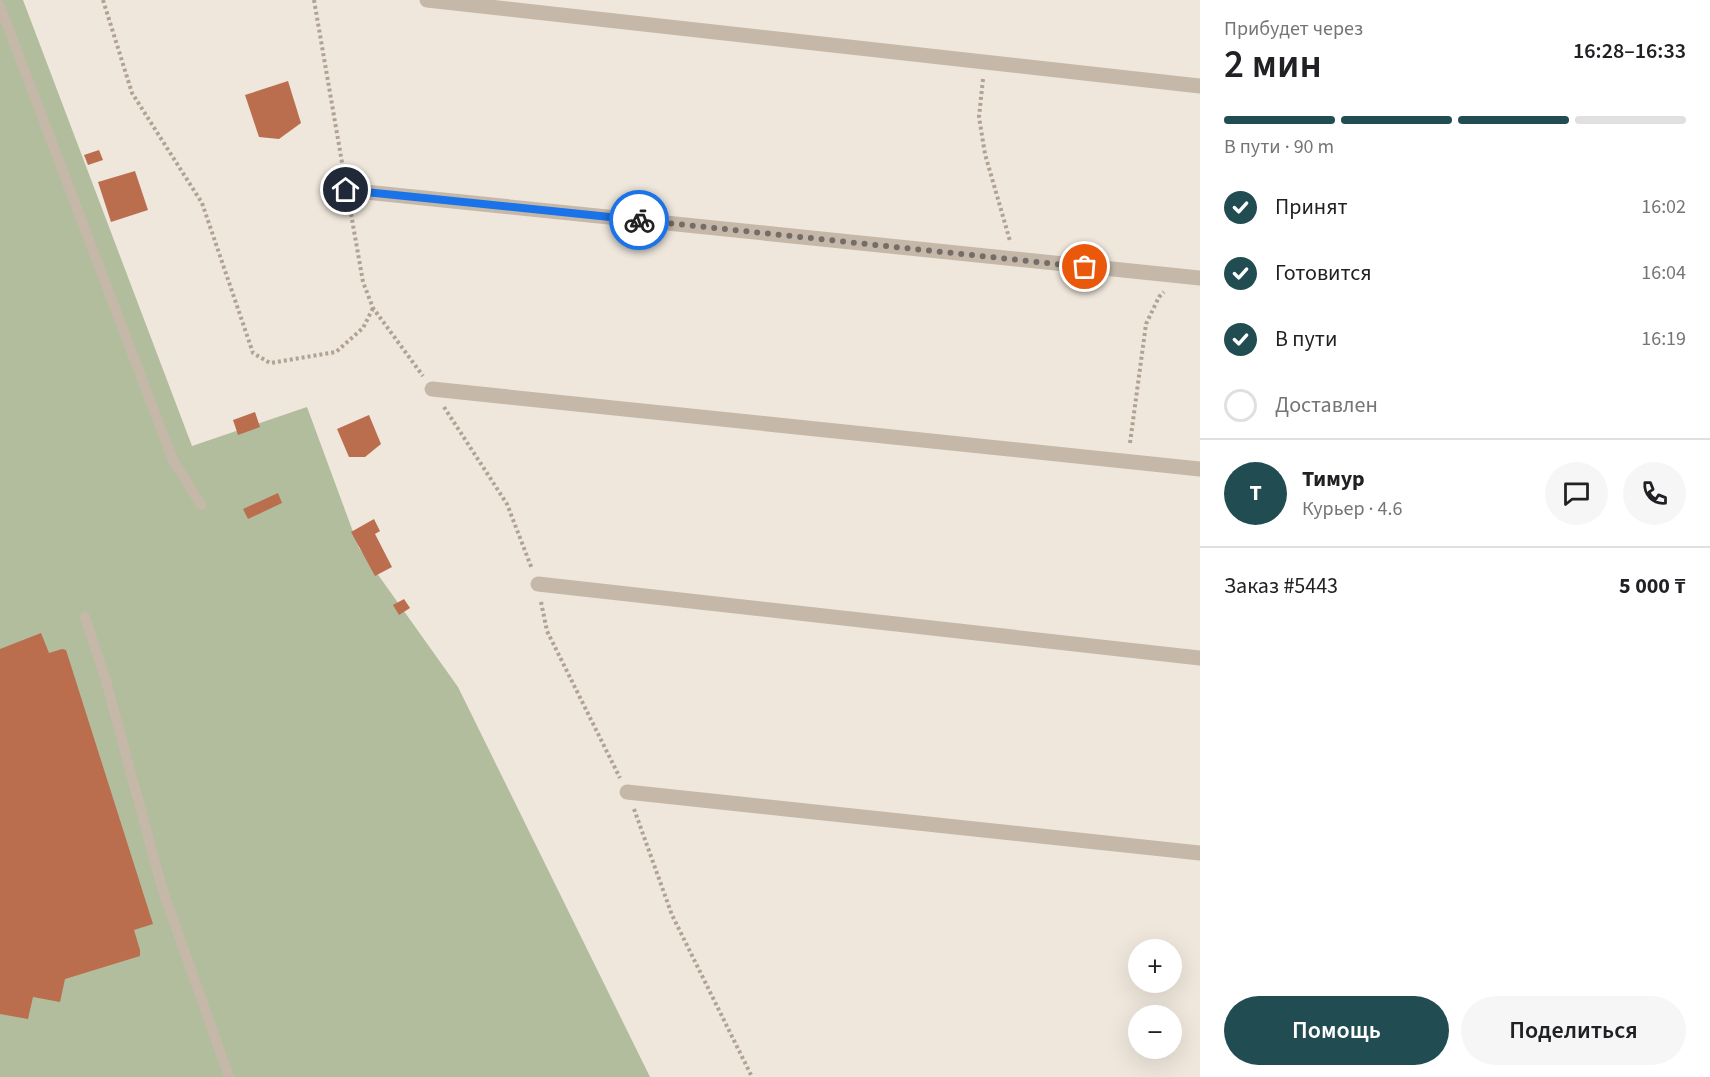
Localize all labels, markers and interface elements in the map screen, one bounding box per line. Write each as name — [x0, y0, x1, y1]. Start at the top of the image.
text: Прибудет через — [1224, 15, 1363, 43]
text: 16:28–16:33 — [1573, 35, 1686, 67]
text: 2 мин — [1224, 37, 1322, 93]
text: В пути · 90 m — [1224, 133, 1334, 161]
pin — [320, 164, 371, 215]
icon: home — [329, 173, 362, 206]
courier — [609, 190, 669, 250]
icon: check — [1224, 191, 1257, 224]
text: Принят — [1275, 191, 1348, 223]
text: 16:02 — [1641, 193, 1686, 221]
icon: bike — [623, 204, 656, 237]
pin — [1059, 241, 1110, 292]
icon: bag — [1068, 250, 1101, 283]
icon: check — [1224, 257, 1257, 290]
text: Готовится — [1275, 257, 1372, 289]
text: 16:04 — [1641, 259, 1686, 287]
icon: check — [1224, 323, 1257, 356]
text: В пути — [1275, 323, 1337, 355]
text: 16:19 — [1641, 325, 1686, 353]
text: Доставлен — [1275, 389, 1378, 421]
button: chat — [1545, 462, 1608, 525]
button: phone — [1623, 462, 1686, 525]
text: Тимур — [1302, 463, 1365, 495]
text: Т — [1249, 477, 1262, 509]
text: Курьер · 4.6 — [1302, 495, 1402, 523]
text: Заказ #5443 — [1224, 570, 1338, 602]
text: 5 000 ₸ — [1619, 570, 1686, 602]
map controls — [1128, 939, 1182, 1059]
button: + — [1128, 939, 1182, 993]
button: Помощь — [1224, 996, 1449, 1065]
button: Поделиться — [1461, 996, 1686, 1065]
button: − — [1128, 1005, 1182, 1059]

